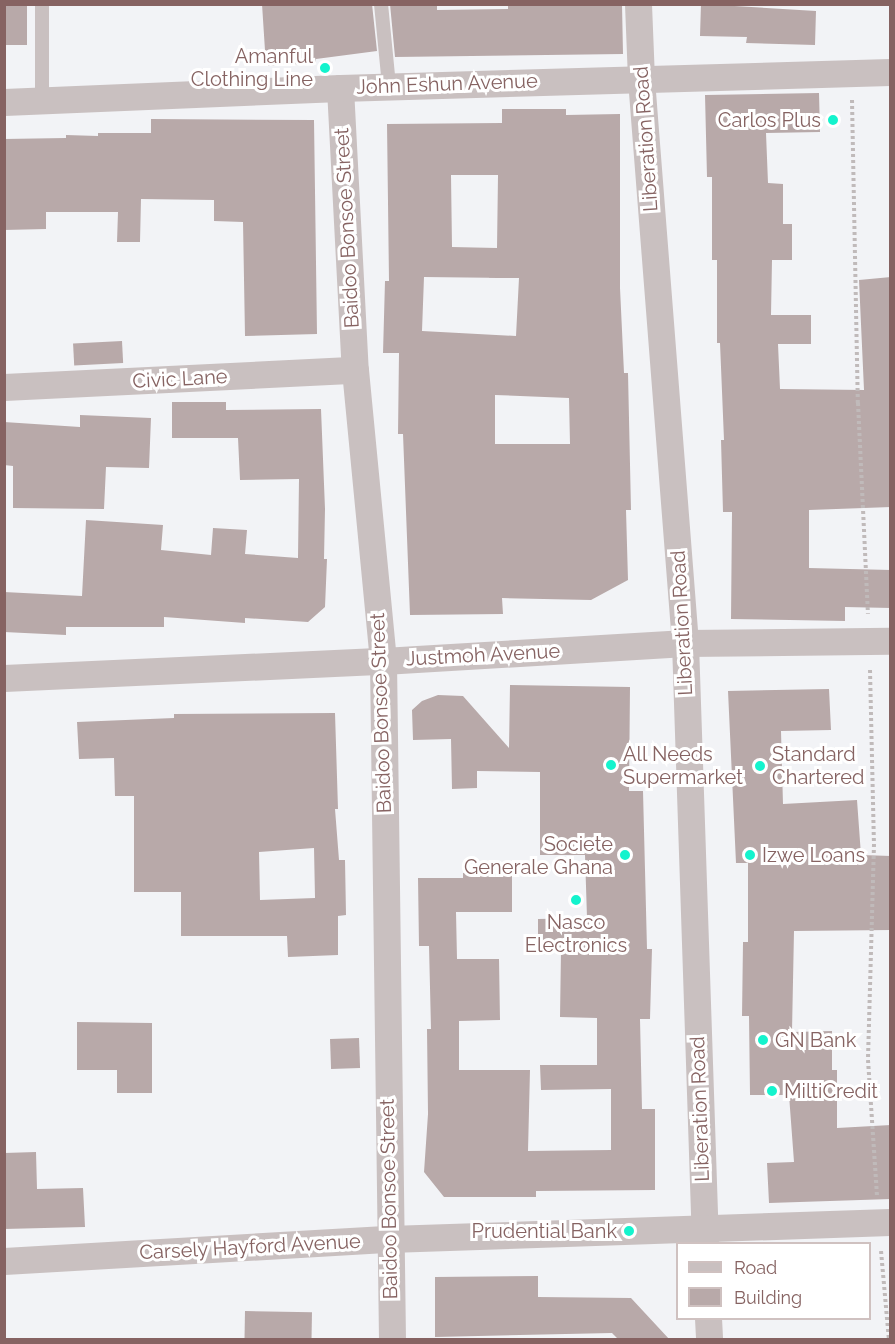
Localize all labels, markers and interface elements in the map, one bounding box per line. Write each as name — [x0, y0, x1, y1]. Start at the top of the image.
place label: Amanful Clothing Line — [191, 45, 313, 92]
marker: Amanful Clothing Line — [318, 61, 332, 75]
street label: Liberation Road — [629, 66, 663, 212]
street label: John Eshun Avenue — [356, 69, 538, 99]
place label: Carlos Plus — [718, 108, 821, 132]
marker: Carlos Plus — [826, 113, 840, 127]
street label: Baidoo Bonsoe Street — [330, 127, 364, 329]
street label: Civic Lane — [132, 365, 228, 393]
street label: Liberation Road — [666, 550, 698, 696]
street label: Baidoo Bonsoe Street — [366, 612, 396, 814]
street label: Justmoh Avenue — [405, 639, 561, 671]
place label: All Needs Supermarket — [623, 742, 743, 789]
place label: Standard Chartered — [772, 742, 864, 789]
marker: All Needs Supermarket — [604, 758, 618, 772]
marker: Standard Chartered — [753, 759, 767, 773]
place label: Societe Generale Ghana — [464, 832, 613, 879]
place label: Izwe Loans — [762, 843, 865, 867]
marker: Societe Generale Ghana — [618, 848, 632, 862]
marker: Izwe Loans — [743, 848, 757, 862]
marker: Nasco Electronics — [569, 893, 583, 907]
place label: Nasco Electronics — [525, 910, 627, 957]
place label: GN Bank — [775, 1028, 856, 1052]
marker: GN Bank — [756, 1033, 770, 1047]
street label: Liberation Road — [685, 1036, 715, 1182]
place label: MiltiCredit — [784, 1079, 878, 1103]
marker: MiltiCredit — [765, 1084, 779, 1098]
street label: Baidoo Bonsoe Street — [375, 1098, 403, 1300]
place label: Prudential Bank — [471, 1219, 617, 1243]
marker: Prudential Bank — [622, 1224, 636, 1238]
street label: Carsely Hayford Avenue — [138, 1229, 362, 1265]
legend — [676, 1242, 871, 1320]
text: Road — [734, 1257, 777, 1278]
text: Building — [734, 1287, 802, 1308]

